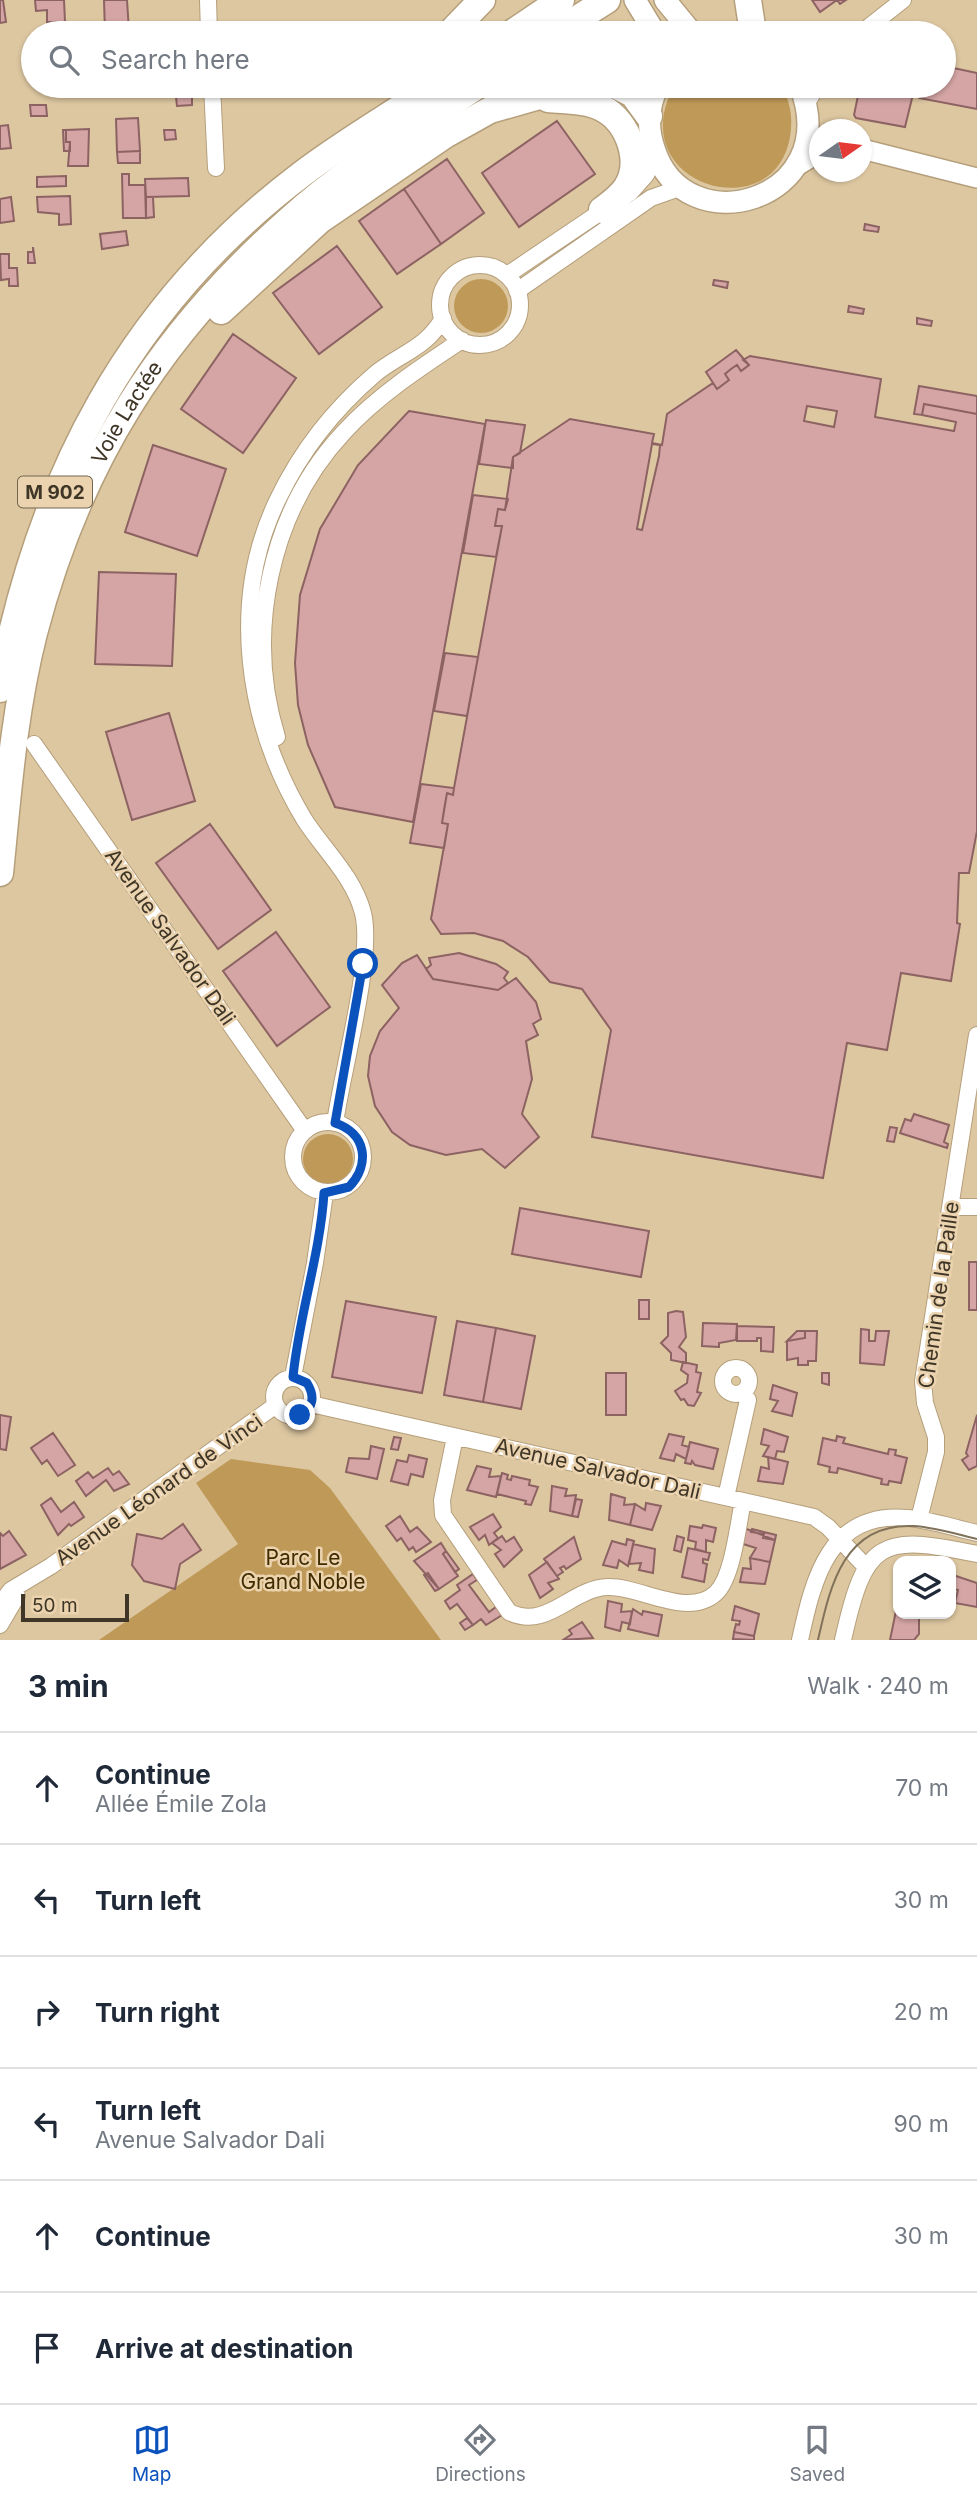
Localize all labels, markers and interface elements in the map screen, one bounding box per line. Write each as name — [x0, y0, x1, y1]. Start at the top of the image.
search box — [21, 21, 956, 98]
icon: search — [45, 41, 83, 79]
text: Search here — [101, 44, 250, 75]
north arrow — [809, 119, 872, 182]
street label: Voie Lactée — [86, 356, 168, 468]
road number: M 902 — [18, 477, 92, 508]
street label: Avenue Salvador Dali — [100, 844, 241, 1030]
route start — [347, 948, 378, 979]
street label: Chemin de la Paille — [913, 1200, 964, 1390]
route end — [284, 1399, 315, 1430]
street label: Avenue Léonard de Vinci — [50, 1409, 267, 1571]
street label: Avenue Salvador Dali — [493, 1433, 703, 1504]
park label: Parc Le Grand Noble — [240, 1545, 366, 1594]
map controls — [893, 1556, 956, 1619]
button: layers — [893, 1556, 956, 1619]
scale bar — [21, 1591, 130, 1623]
text: 50 m — [32, 1594, 78, 1617]
text: 3 min — [28, 1668, 109, 1704]
text: Walk · 240 m — [807, 1672, 949, 1700]
text: Continue — [95, 1759, 211, 1790]
icon: ahead — [28, 1769, 66, 1807]
text: 70 m — [895, 1774, 949, 1802]
text: Allée Émile Zola — [95, 1790, 267, 1818]
icon: left — [28, 1881, 66, 1919]
text: Turn left — [95, 1885, 201, 1916]
text: 30 m — [894, 1886, 949, 1914]
icon: right — [28, 1993, 66, 2031]
text: Turn right — [95, 1997, 220, 2028]
text: 20 m — [894, 1998, 949, 2026]
text: Turn left — [95, 2095, 201, 2126]
icon: left — [28, 2105, 66, 2143]
text: 90 m — [894, 2110, 949, 2138]
text: Avenue Salvador Dali — [95, 2126, 325, 2154]
icon: ahead — [28, 2217, 66, 2255]
text: Continue — [95, 2221, 211, 2252]
text: 30 m — [894, 2222, 949, 2250]
icon: arrive — [28, 2329, 66, 2367]
text: Arrive at destination — [95, 2333, 354, 2364]
tab: Map — [132, 2421, 171, 2486]
tab: Directions — [435, 2421, 526, 2486]
tab: Saved — [789, 2421, 845, 2486]

